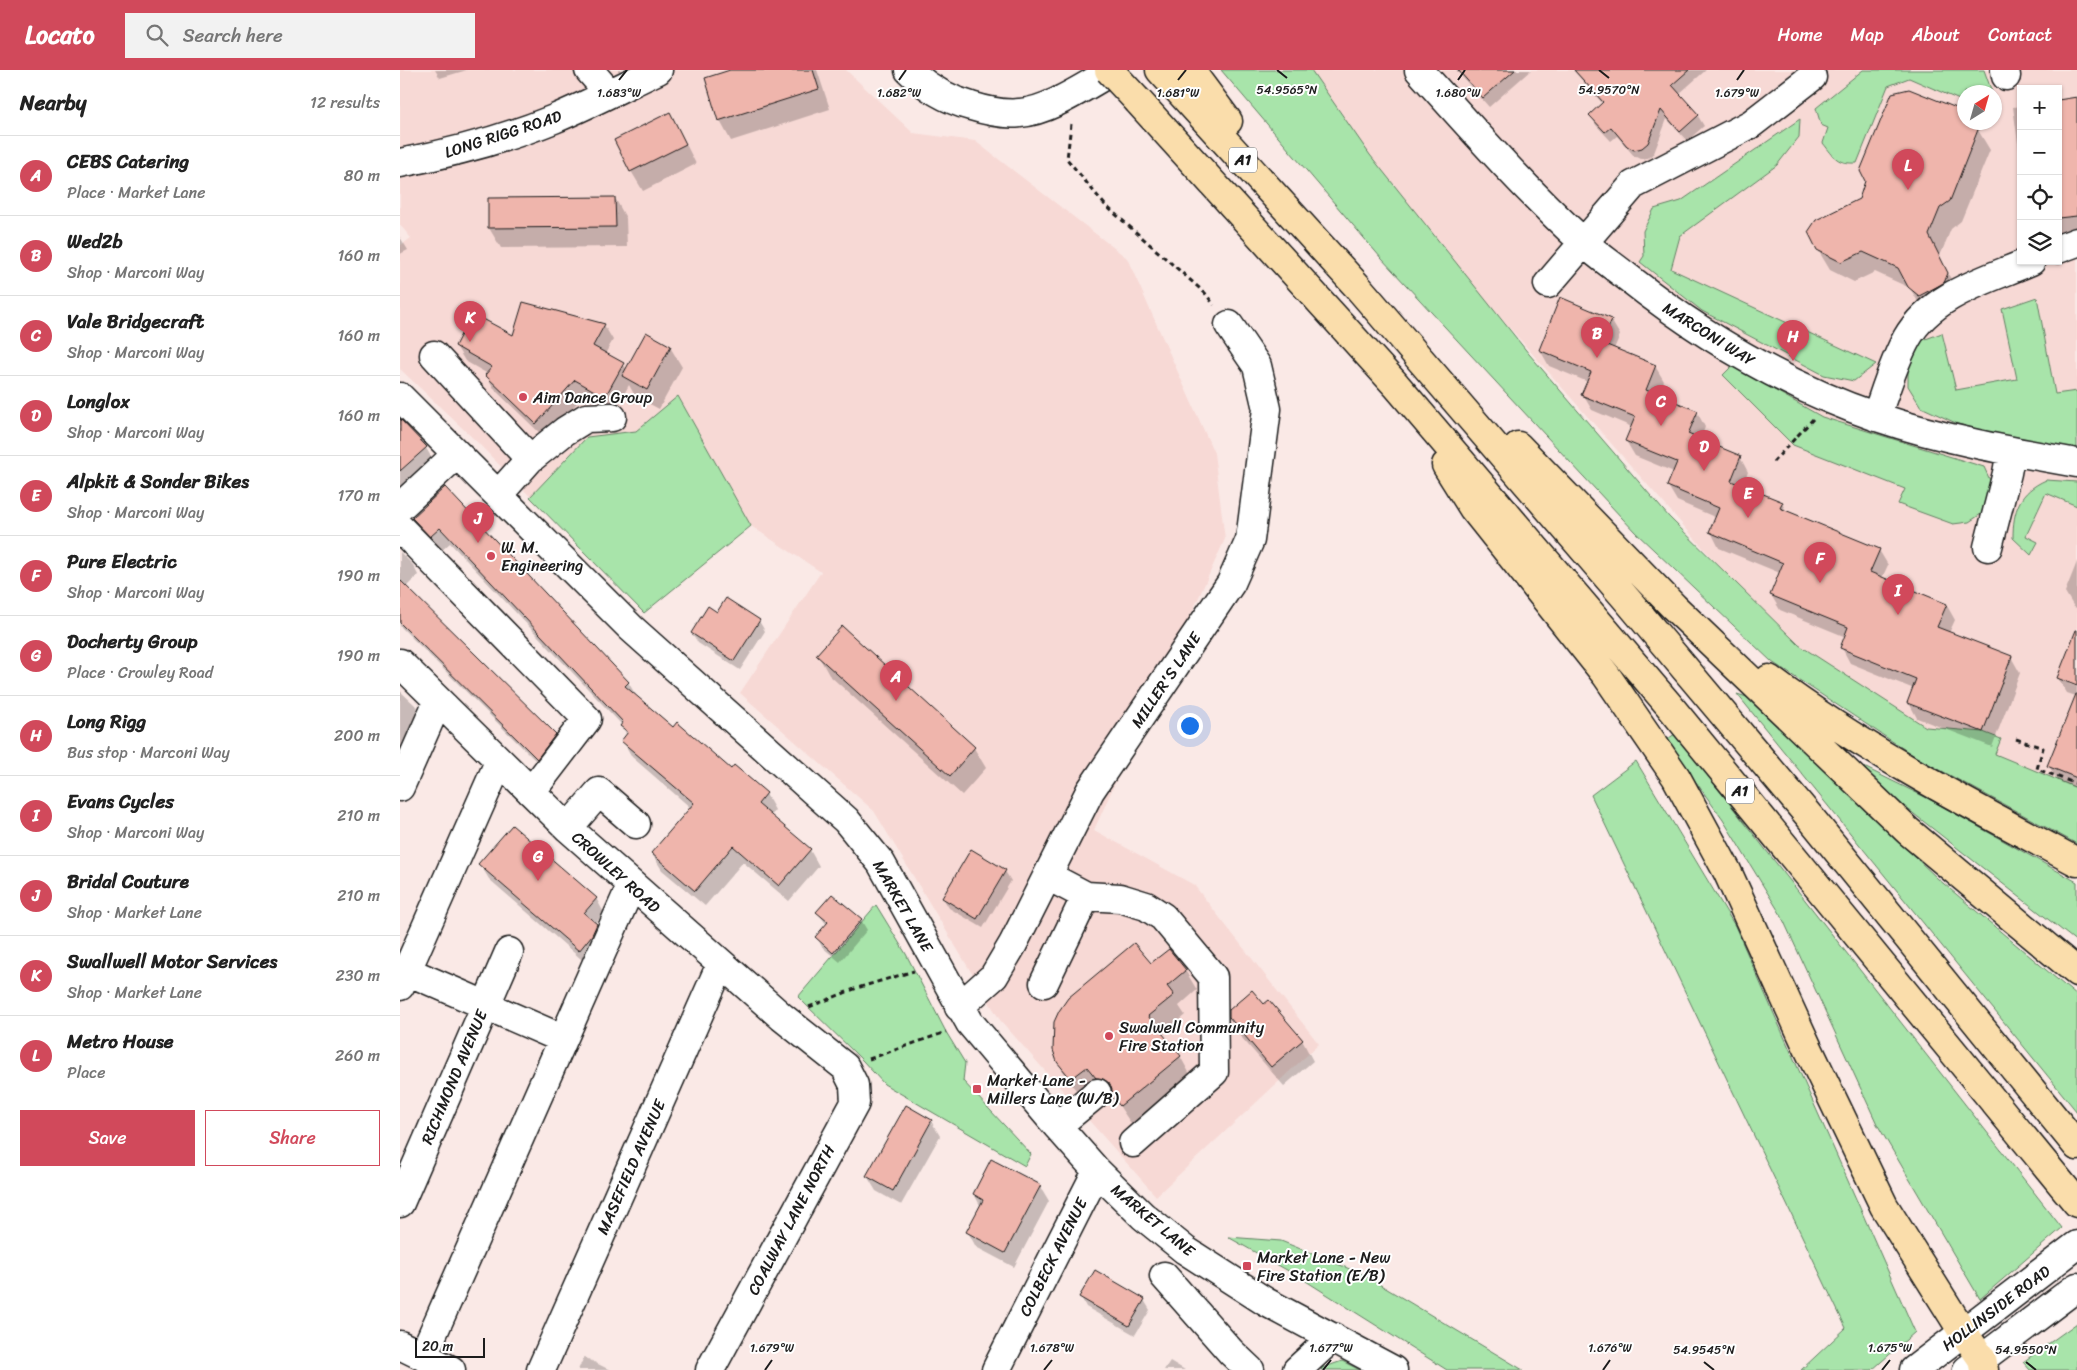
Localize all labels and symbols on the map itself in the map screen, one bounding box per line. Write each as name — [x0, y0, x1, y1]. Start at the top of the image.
text: 54.9565°N — [1257, 79, 1318, 101]
text: 54.9570°N — [1578, 79, 1640, 101]
text: 1.683°W — [597, 82, 642, 104]
text: 1.682°W — [877, 82, 922, 104]
text: 1.681°W — [1157, 82, 1200, 104]
text: 1.680°W — [1436, 82, 1481, 104]
text: 1.679°W — [1715, 82, 1760, 104]
north arrow — [1957, 85, 2002, 130]
street label: LONG RIGG ROAD — [440, 101, 566, 167]
road number: A1 — [1229, 148, 1257, 172]
pin: L — [1892, 149, 1924, 190]
street label: MARCONI WAY — [1657, 294, 1761, 374]
pin: K — [454, 301, 486, 342]
pin: B — [1581, 317, 1613, 358]
pin: H — [1777, 320, 1809, 361]
place label: Aim Dance Group — [532, 383, 653, 412]
pin: C — [1645, 385, 1677, 426]
marker: Aim Dance Group — [517, 391, 529, 403]
pin: D — [1688, 430, 1720, 471]
pin: E — [1732, 477, 1764, 518]
pin: J — [462, 502, 494, 543]
place label: W. M. Engineering — [501, 533, 583, 580]
pin: F — [1804, 542, 1836, 583]
marker: W. M. Engineering — [485, 550, 497, 562]
pin: I — [1882, 574, 1914, 615]
street label: MILLER'S LANE — [1123, 625, 1210, 734]
pin: A — [880, 660, 912, 701]
your location — [1177, 713, 1203, 739]
road number: A1 — [1726, 778, 1754, 804]
street label: CROWLEY ROAD — [565, 824, 668, 921]
pin: G — [522, 840, 554, 881]
street label: MARKET LANE — [865, 854, 942, 959]
street label: RICHMOND AVENUE — [413, 1004, 496, 1149]
place label: Swalwell Community Fire Station — [1119, 1013, 1265, 1060]
marker: Swalwell Community Fire Station — [1103, 1030, 1115, 1042]
place label: Market Lane - Millers Lane (W/B) — [987, 1066, 1120, 1113]
marker: Market Lane - Millers Lane (W/B) — [971, 1083, 983, 1095]
street label: MASEFIELD AVENUE — [588, 1094, 674, 1239]
street label: COALWAY LANE NORTH — [739, 1139, 843, 1301]
street label: MARKET LANE — [1104, 1176, 1203, 1265]
street label: COLBECK AVENUE — [1011, 1192, 1096, 1321]
place label: Market Lane - New Fire Station (E/B) — [1257, 1243, 1391, 1290]
street label: HOLLINSIDE ROAD — [1935, 1257, 2057, 1359]
marker: Market Lane - New Fire Station (E/B) — [1241, 1260, 1253, 1272]
scale bar — [415, 1335, 485, 1358]
text: 1.679°W — [750, 1337, 795, 1359]
text: 1.678°W — [1030, 1337, 1075, 1359]
text: 1.677°W — [1309, 1337, 1354, 1359]
text: 1.676°W — [1588, 1337, 1633, 1359]
text: 1.675°W — [1868, 1337, 1913, 1359]
text: 54.9545°N — [1673, 1339, 1735, 1361]
text: 54.9550°N — [1995, 1339, 2057, 1361]

